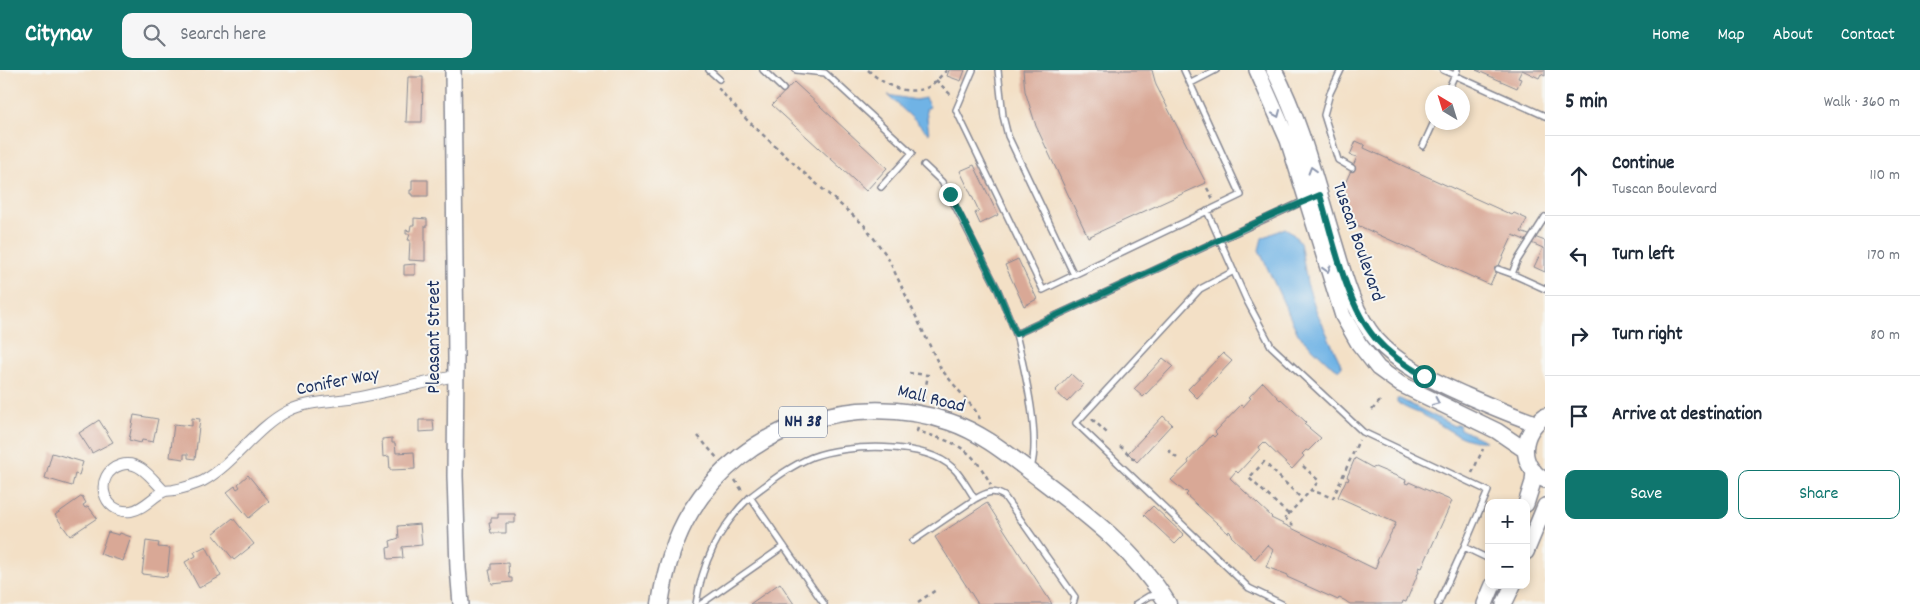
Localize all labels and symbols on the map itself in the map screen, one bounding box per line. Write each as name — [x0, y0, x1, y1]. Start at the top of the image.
north arrow — [1425, 85, 1470, 130]
one-way arrow — [1271, 109, 1281, 118]
one-way arrow — [1308, 166, 1318, 174]
street label: Tuscan Boulevard — [1324, 179, 1390, 305]
route end — [939, 183, 962, 206]
one-way arrow — [1322, 264, 1332, 272]
street label: Pleasant Street — [422, 280, 449, 394]
street label: Conifer Way — [294, 362, 382, 404]
route start — [1413, 365, 1436, 388]
street label: Mall Road — [894, 379, 968, 421]
one-way arrow — [1431, 395, 1440, 406]
road number: NH 38 — [779, 407, 827, 438]

